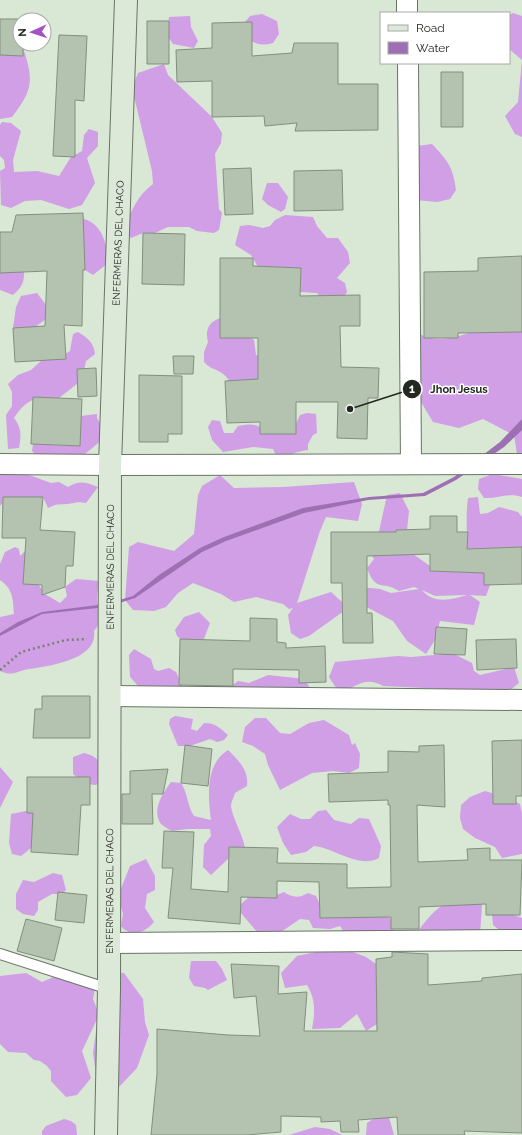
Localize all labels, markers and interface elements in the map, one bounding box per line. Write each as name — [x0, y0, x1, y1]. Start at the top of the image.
north arrow — [12, 12, 52, 52]
legend — [380, 12, 510, 64]
text: Road — [416, 21, 445, 35]
text: N — [16, 28, 29, 37]
text: Water — [416, 41, 450, 55]
street label: ENFERMERAS DEL CHACO — [110, 180, 126, 306]
callout: Jhon Jesus — [402, 378, 495, 401]
text: 1 — [409, 382, 415, 396]
text: Jhon Jesus — [430, 383, 488, 396]
street label: ENFERMERAS DEL CHACO — [105, 504, 116, 630]
street label: ENFERMERAS DEL CHACO — [104, 828, 115, 954]

